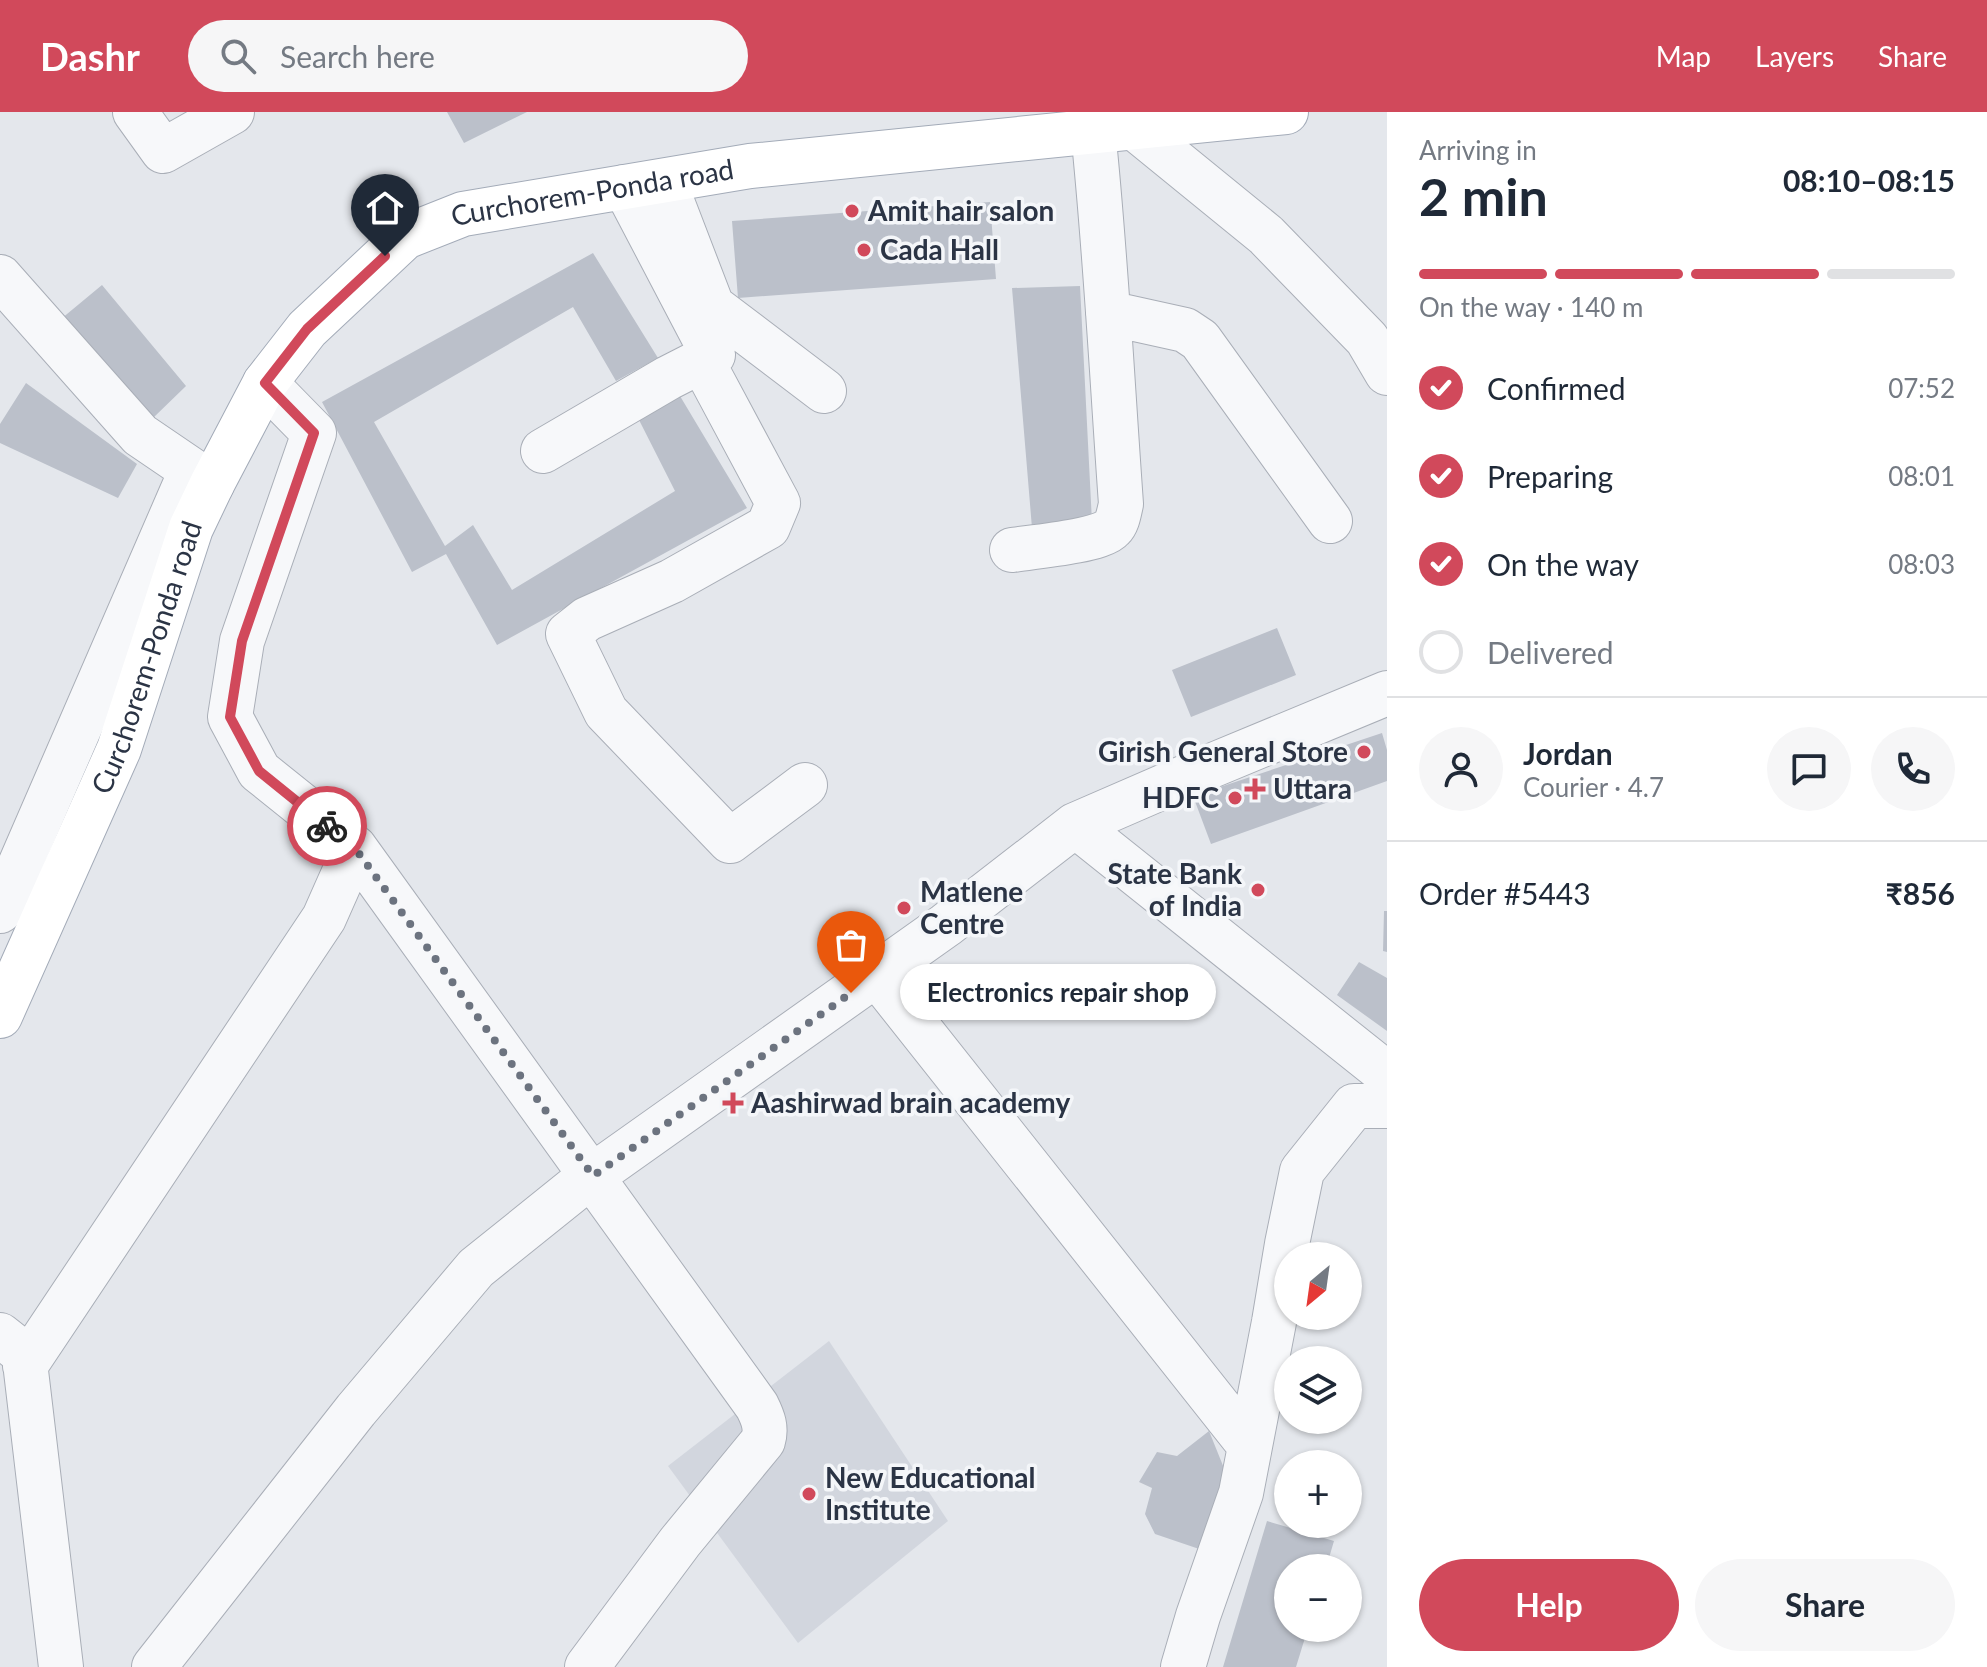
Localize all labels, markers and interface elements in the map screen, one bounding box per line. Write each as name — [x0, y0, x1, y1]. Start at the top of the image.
search box — [188, 20, 748, 92]
text: Dashr — [40, 33, 140, 79]
icon: search — [216, 34, 260, 78]
text: Search here — [280, 38, 435, 74]
text: Map — [1656, 39, 1711, 73]
text: Layers — [1755, 39, 1834, 73]
text: Share — [1878, 39, 1947, 73]
text: Arriving in — [1419, 134, 1537, 166]
street label: Curchorem-Ponda road — [445, 151, 736, 233]
text: 08:10–08:15 — [1783, 162, 1955, 198]
text: 2 min — [1419, 165, 1548, 227]
pin — [351, 174, 419, 256]
icon: home — [363, 186, 407, 230]
place label: Amit hair salon — [867, 193, 1054, 227]
marker: Amit hair salon — [843, 202, 861, 220]
place label: Cada Hall — [880, 232, 999, 266]
marker: Cada Hall — [855, 241, 873, 259]
text: On the way · 140 m — [1419, 291, 1643, 323]
icon: check — [1419, 366, 1463, 410]
text: Confirmed — [1487, 370, 1626, 406]
text: 07:52 — [1888, 372, 1955, 404]
icon: check — [1419, 454, 1463, 498]
text: Preparing — [1487, 458, 1613, 494]
text: 08:01 — [1888, 460, 1955, 492]
street label: Curchorem-Ponda road — [83, 516, 208, 799]
icon: check — [1419, 542, 1463, 586]
text: On the way — [1487, 546, 1639, 582]
text: 08:03 — [1888, 548, 1955, 580]
text: Delivered — [1487, 634, 1614, 670]
button: person — [1419, 727, 1503, 811]
button: chat — [1767, 727, 1851, 811]
button: phone — [1871, 727, 1955, 811]
place label: Girish General Store — [1098, 734, 1348, 768]
text: Jordan — [1523, 735, 1613, 771]
marker: Girish General Store — [1355, 743, 1373, 761]
place label: Uttara — [1273, 771, 1352, 805]
text: Courier · 4.7 — [1523, 771, 1664, 803]
marker: Uttara — [1244, 778, 1266, 800]
place label: HDFC — [1142, 780, 1219, 814]
courier — [287, 786, 367, 866]
marker: HDFC — [1226, 789, 1244, 807]
icon: bike — [305, 804, 349, 848]
place label: State Bank of India — [1108, 856, 1242, 922]
place label: Matlene Centre — [920, 874, 1023, 940]
text: Order #5443 — [1419, 875, 1591, 911]
text: ₹856 — [1885, 875, 1955, 911]
marker: State Bank of India — [1249, 881, 1267, 899]
marker: Matlene Centre — [895, 899, 913, 917]
pin — [817, 911, 885, 993]
icon: bag — [829, 923, 873, 967]
callout: Electronics repair shop — [899, 965, 1215, 1021]
text: Electronics repair shop — [927, 976, 1189, 1008]
place label: Aashirwad brain academy — [750, 1085, 1070, 1119]
marker: Aashirwad brain academy — [722, 1092, 744, 1114]
north arrow — [1274, 1242, 1362, 1330]
map controls — [1274, 1242, 1362, 1642]
button: layers — [1274, 1346, 1362, 1434]
button: + — [1274, 1450, 1362, 1538]
place label: New Educational Institute — [825, 1460, 1035, 1526]
marker: New Educational Institute — [800, 1485, 818, 1503]
button: − — [1274, 1554, 1362, 1642]
button: Help — [1419, 1559, 1679, 1651]
button: Share — [1695, 1559, 1955, 1651]

